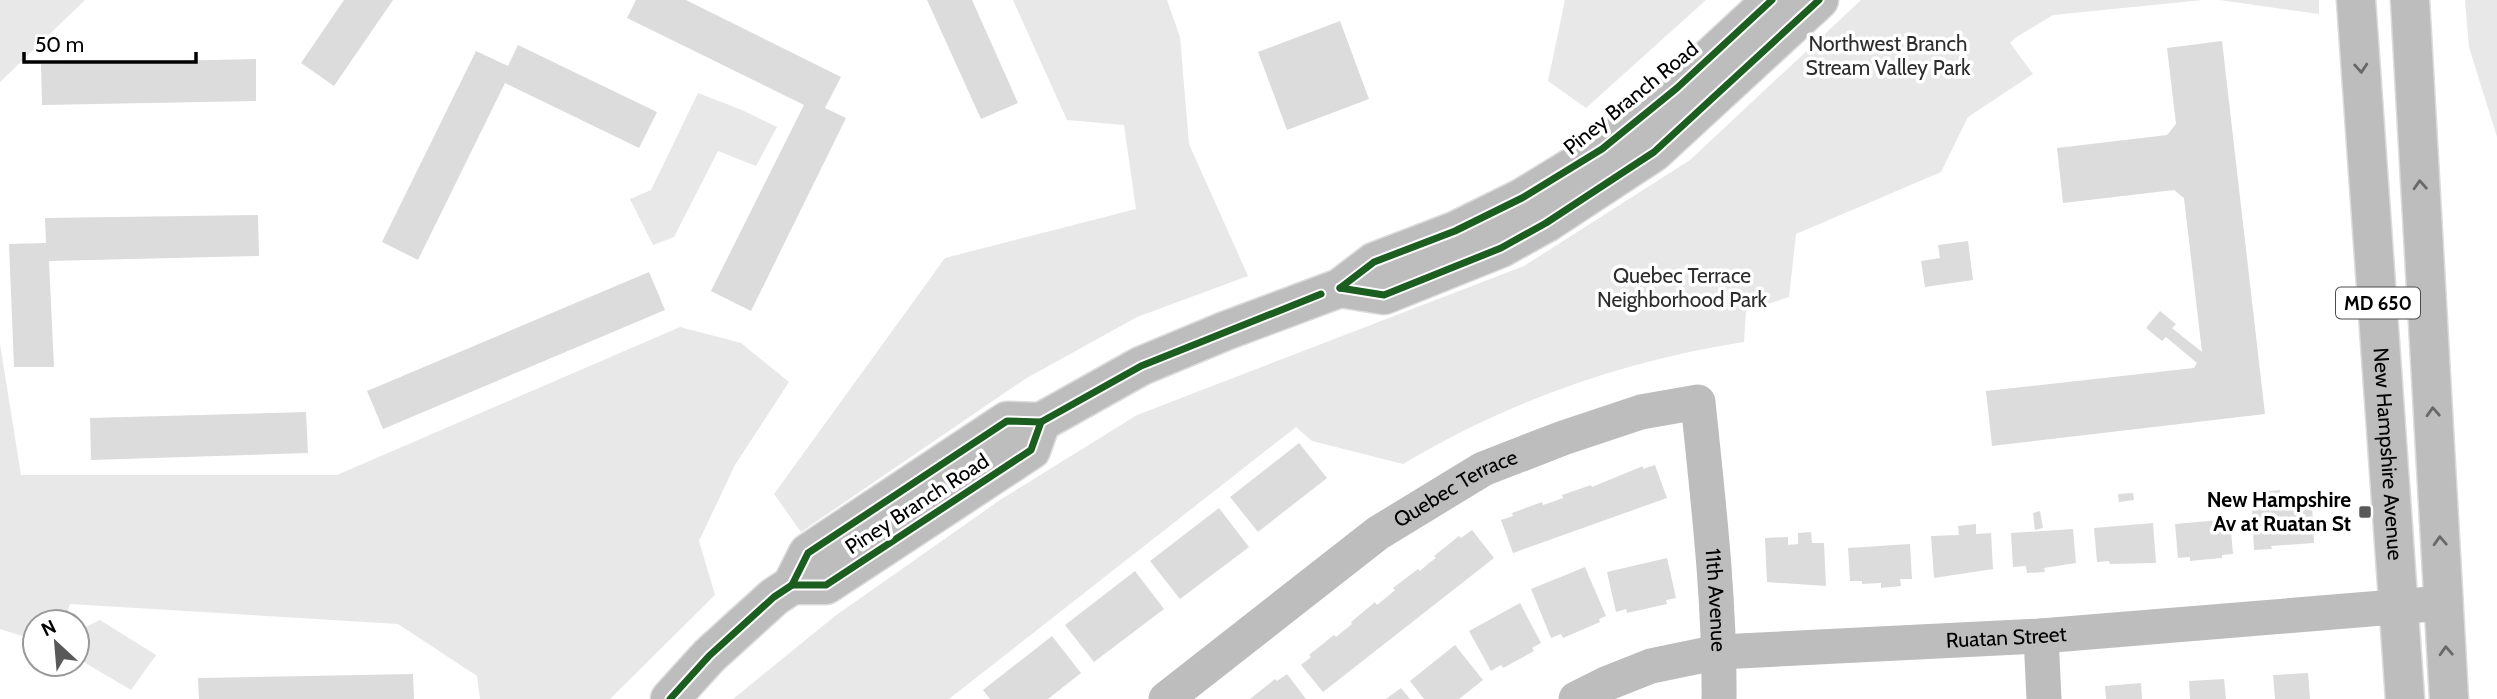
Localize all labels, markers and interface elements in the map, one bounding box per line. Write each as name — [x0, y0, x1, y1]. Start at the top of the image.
scale bar — [24, 21, 196, 65]
park label: Northwest Branch Stream Valley Park — [1805, 31, 1971, 80]
text: 50 m — [35, 32, 84, 57]
street label: Piney Branch Road — [1558, 36, 1703, 160]
one-way arrow — [2353, 63, 2368, 74]
one-way arrow — [2413, 179, 2428, 190]
park label: Quebec Terrace Neighborhood Park — [1597, 263, 1768, 312]
road number: MD 650 — [2336, 288, 2420, 318]
street label: New Hampshire Avenue — [2368, 347, 2408, 561]
one-way arrow — [2425, 406, 2440, 417]
street label: Quebec Terrace — [1389, 444, 1521, 533]
street label: Piney Branch Road — [840, 448, 993, 559]
place label: New Hampshire Av at Ruatan St — [2207, 487, 2351, 536]
marker: New Hampshire Av at Ruatan St — [2357, 504, 2373, 520]
one-way arrow — [2433, 535, 2448, 546]
street label: 11th Avenue — [1701, 547, 1732, 652]
north arrow — [21, 608, 91, 678]
text: N — [38, 615, 60, 641]
street label: Ruatan Street — [1945, 621, 2068, 653]
one-way arrow — [2439, 645, 2454, 656]

